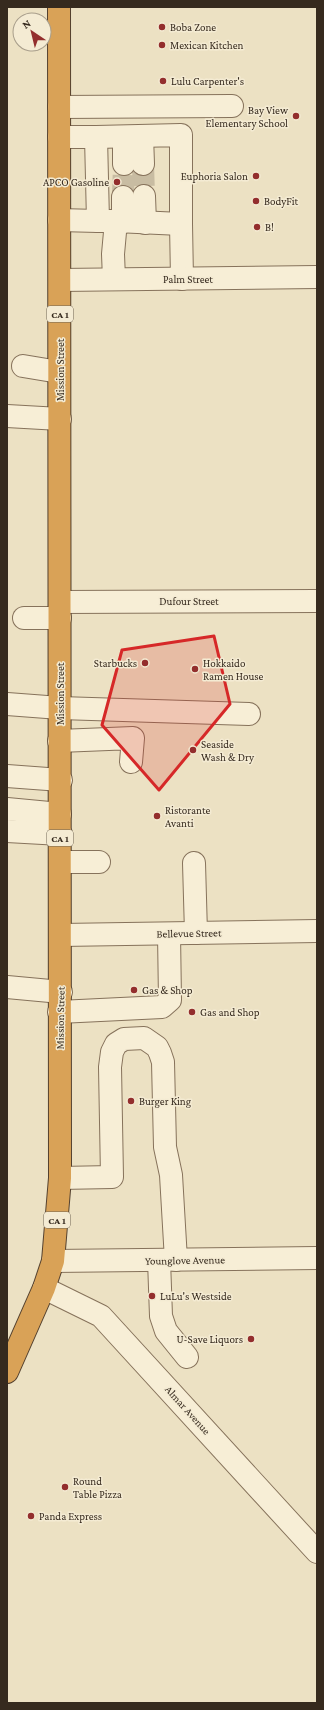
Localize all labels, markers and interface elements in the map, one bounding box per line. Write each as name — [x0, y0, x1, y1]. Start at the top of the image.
north arrow — [12, 12, 52, 52]
text: N — [20, 16, 33, 31]
place label: Boba Zone — [170, 21, 216, 33]
marker: Boba Zone — [157, 22, 167, 32]
place label: Mexican Kitchen — [170, 39, 244, 51]
marker: Mexican Kitchen — [157, 40, 167, 50]
place label: Lulu Carpenter's — [171, 75, 244, 88]
marker: Lulu Carpenter's — [158, 76, 168, 86]
place label: Bay View Elementary School — [206, 104, 289, 130]
marker: Bay View Elementary School — [291, 111, 301, 121]
place label: Euphoria Salon — [181, 170, 248, 183]
marker: Euphoria Salon — [251, 171, 261, 181]
place label: APCO Gasoline — [43, 176, 109, 188]
marker: APCO Gasoline — [112, 177, 122, 187]
place label: BodyFit — [264, 195, 299, 208]
marker: BodyFit — [251, 196, 261, 206]
place label: B! — [265, 221, 274, 233]
marker: B! — [252, 222, 262, 232]
street label: Palm Street — [163, 273, 213, 285]
road number: CA 1 — [47, 306, 73, 322]
street label: Mission Street — [54, 338, 66, 401]
street label: Dufour Street — [159, 595, 219, 607]
place label: Starbucks — [94, 657, 137, 669]
place label: Hokkaido Ramen House — [203, 657, 264, 682]
marker: Starbucks — [140, 658, 150, 668]
street label: Mission Street — [54, 662, 66, 725]
marker: Hokkaido Ramen House — [190, 664, 200, 674]
place label: Seaside Wash & Dry — [201, 738, 255, 764]
marker: Seaside Wash & Dry — [188, 745, 198, 755]
place label: Ristorante Avanti — [165, 804, 211, 829]
marker: Ristorante Avanti — [152, 811, 162, 821]
road number: CA 1 — [47, 830, 73, 846]
street label: Bellevue Street — [156, 926, 222, 940]
place label: Gas & Shop — [142, 984, 193, 997]
marker: Gas & Shop — [129, 985, 139, 995]
street label: Mission Street — [53, 986, 67, 1049]
place label: Gas and Shop — [200, 1006, 260, 1019]
marker: Gas and Shop — [187, 1007, 197, 1017]
place label: Burger King — [139, 1095, 192, 1108]
marker: Burger King — [126, 1096, 136, 1106]
road number: CA 1 — [44, 1212, 70, 1228]
street label: Younglove Avenue — [145, 1253, 225, 1268]
place label: LuLu's Westside — [160, 1290, 232, 1302]
marker: LuLu's Westside — [147, 1291, 157, 1301]
place label: U-Save Liquors — [177, 1333, 243, 1346]
marker: U-Save Liquors — [246, 1334, 256, 1344]
street label: Almar Avenue — [163, 1383, 213, 1437]
place label: Round Table Pizza — [73, 1475, 122, 1500]
marker: Round Table Pizza — [60, 1482, 70, 1492]
place label: Panda Express — [39, 1510, 102, 1523]
marker: Panda Express — [26, 1511, 36, 1521]

